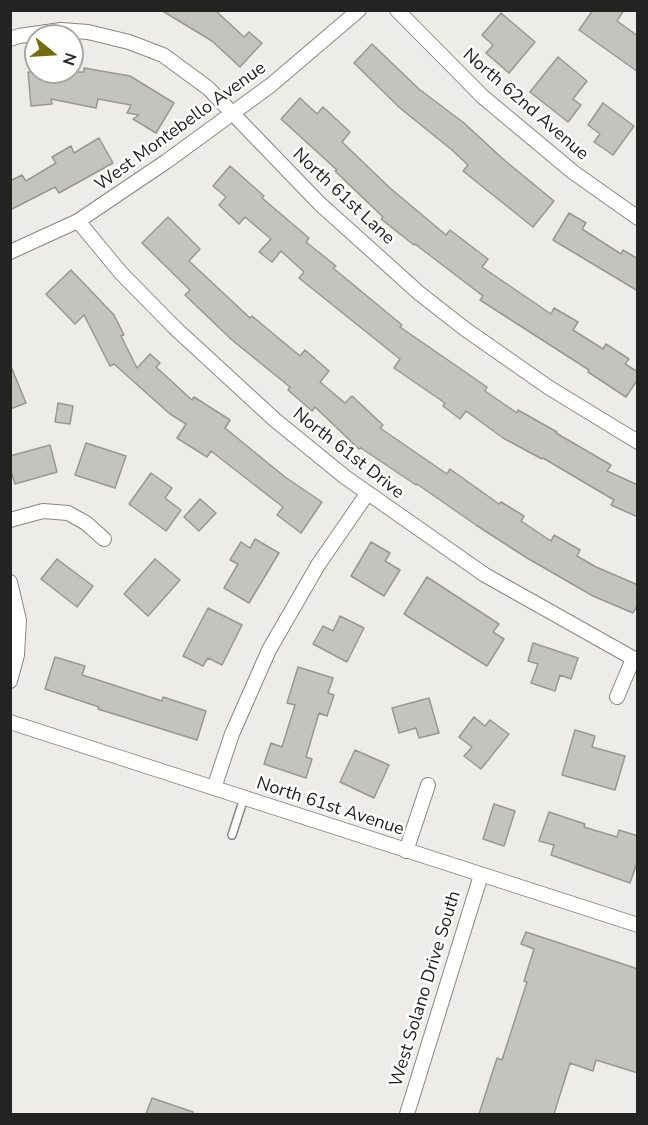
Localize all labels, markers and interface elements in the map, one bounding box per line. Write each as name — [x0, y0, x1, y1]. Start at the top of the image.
north arrow — [24, 24, 84, 84]
street label: North 62nd Avenue — [458, 44, 592, 166]
text: N — [57, 50, 82, 68]
street label: West Montebello Avenue — [91, 58, 271, 196]
street label: North 61st Lane — [288, 144, 398, 250]
street label: North 61st Drive — [288, 404, 408, 504]
street label: North 61st Avenue — [254, 773, 406, 841]
street label: West Solano Drive South — [386, 888, 466, 1090]

